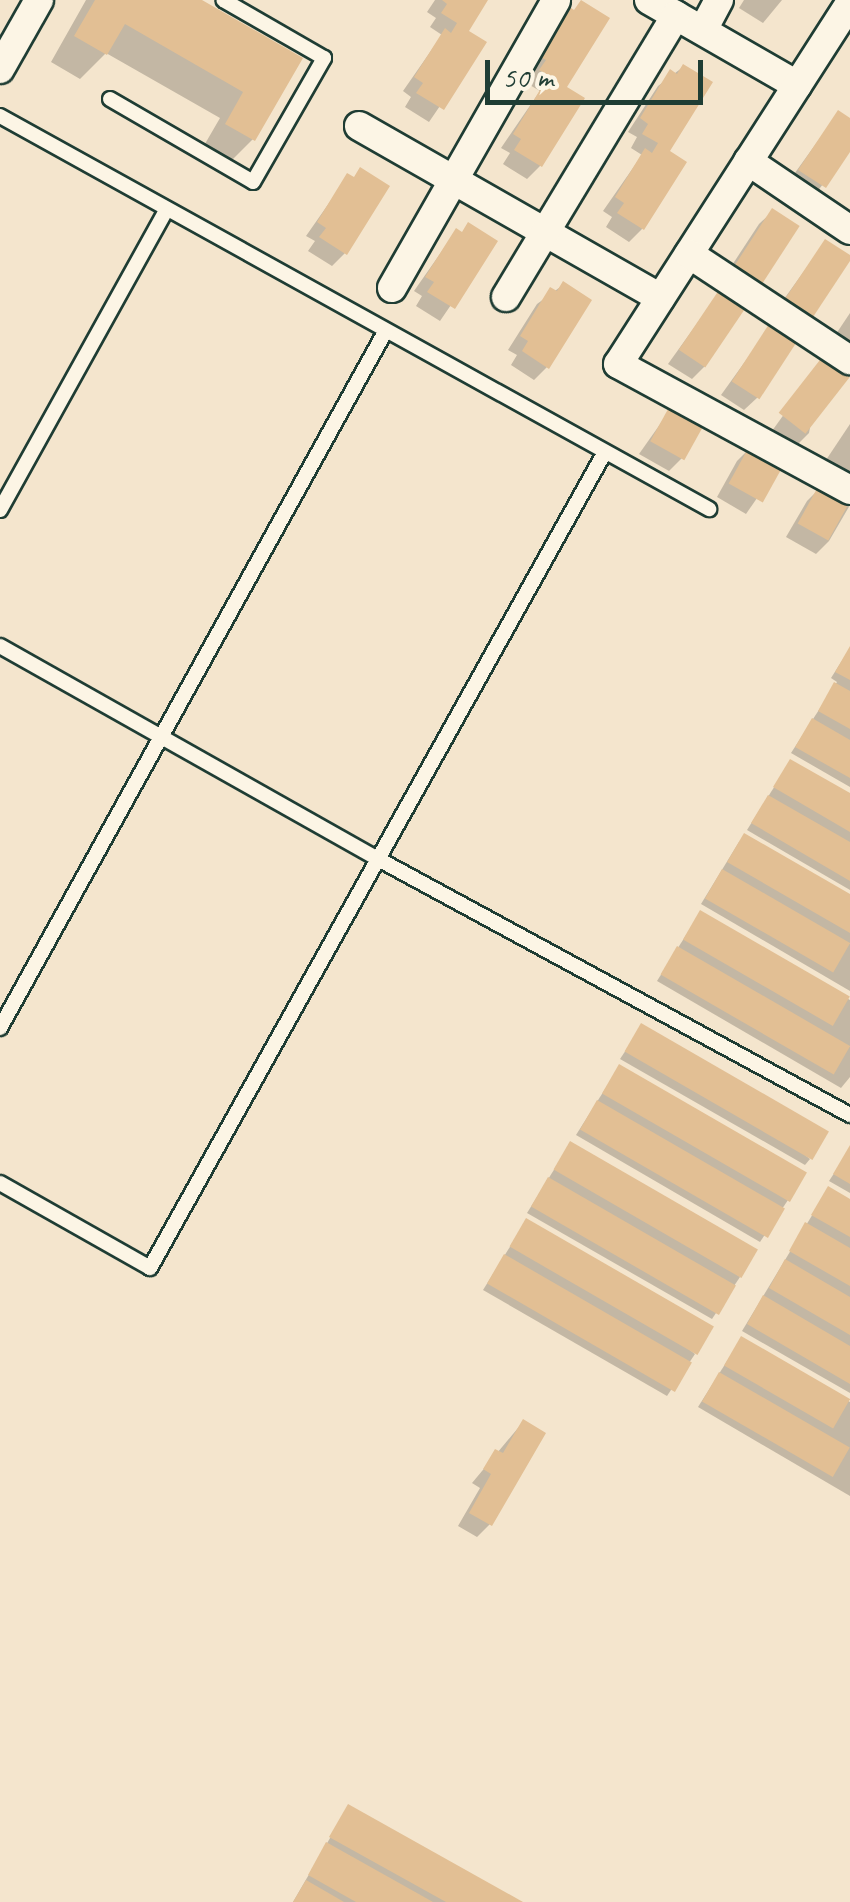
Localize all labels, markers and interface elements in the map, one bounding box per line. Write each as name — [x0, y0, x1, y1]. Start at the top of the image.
scale bar — [490, 40, 708, 102]
text: 50 m — [502, 58, 553, 96]

